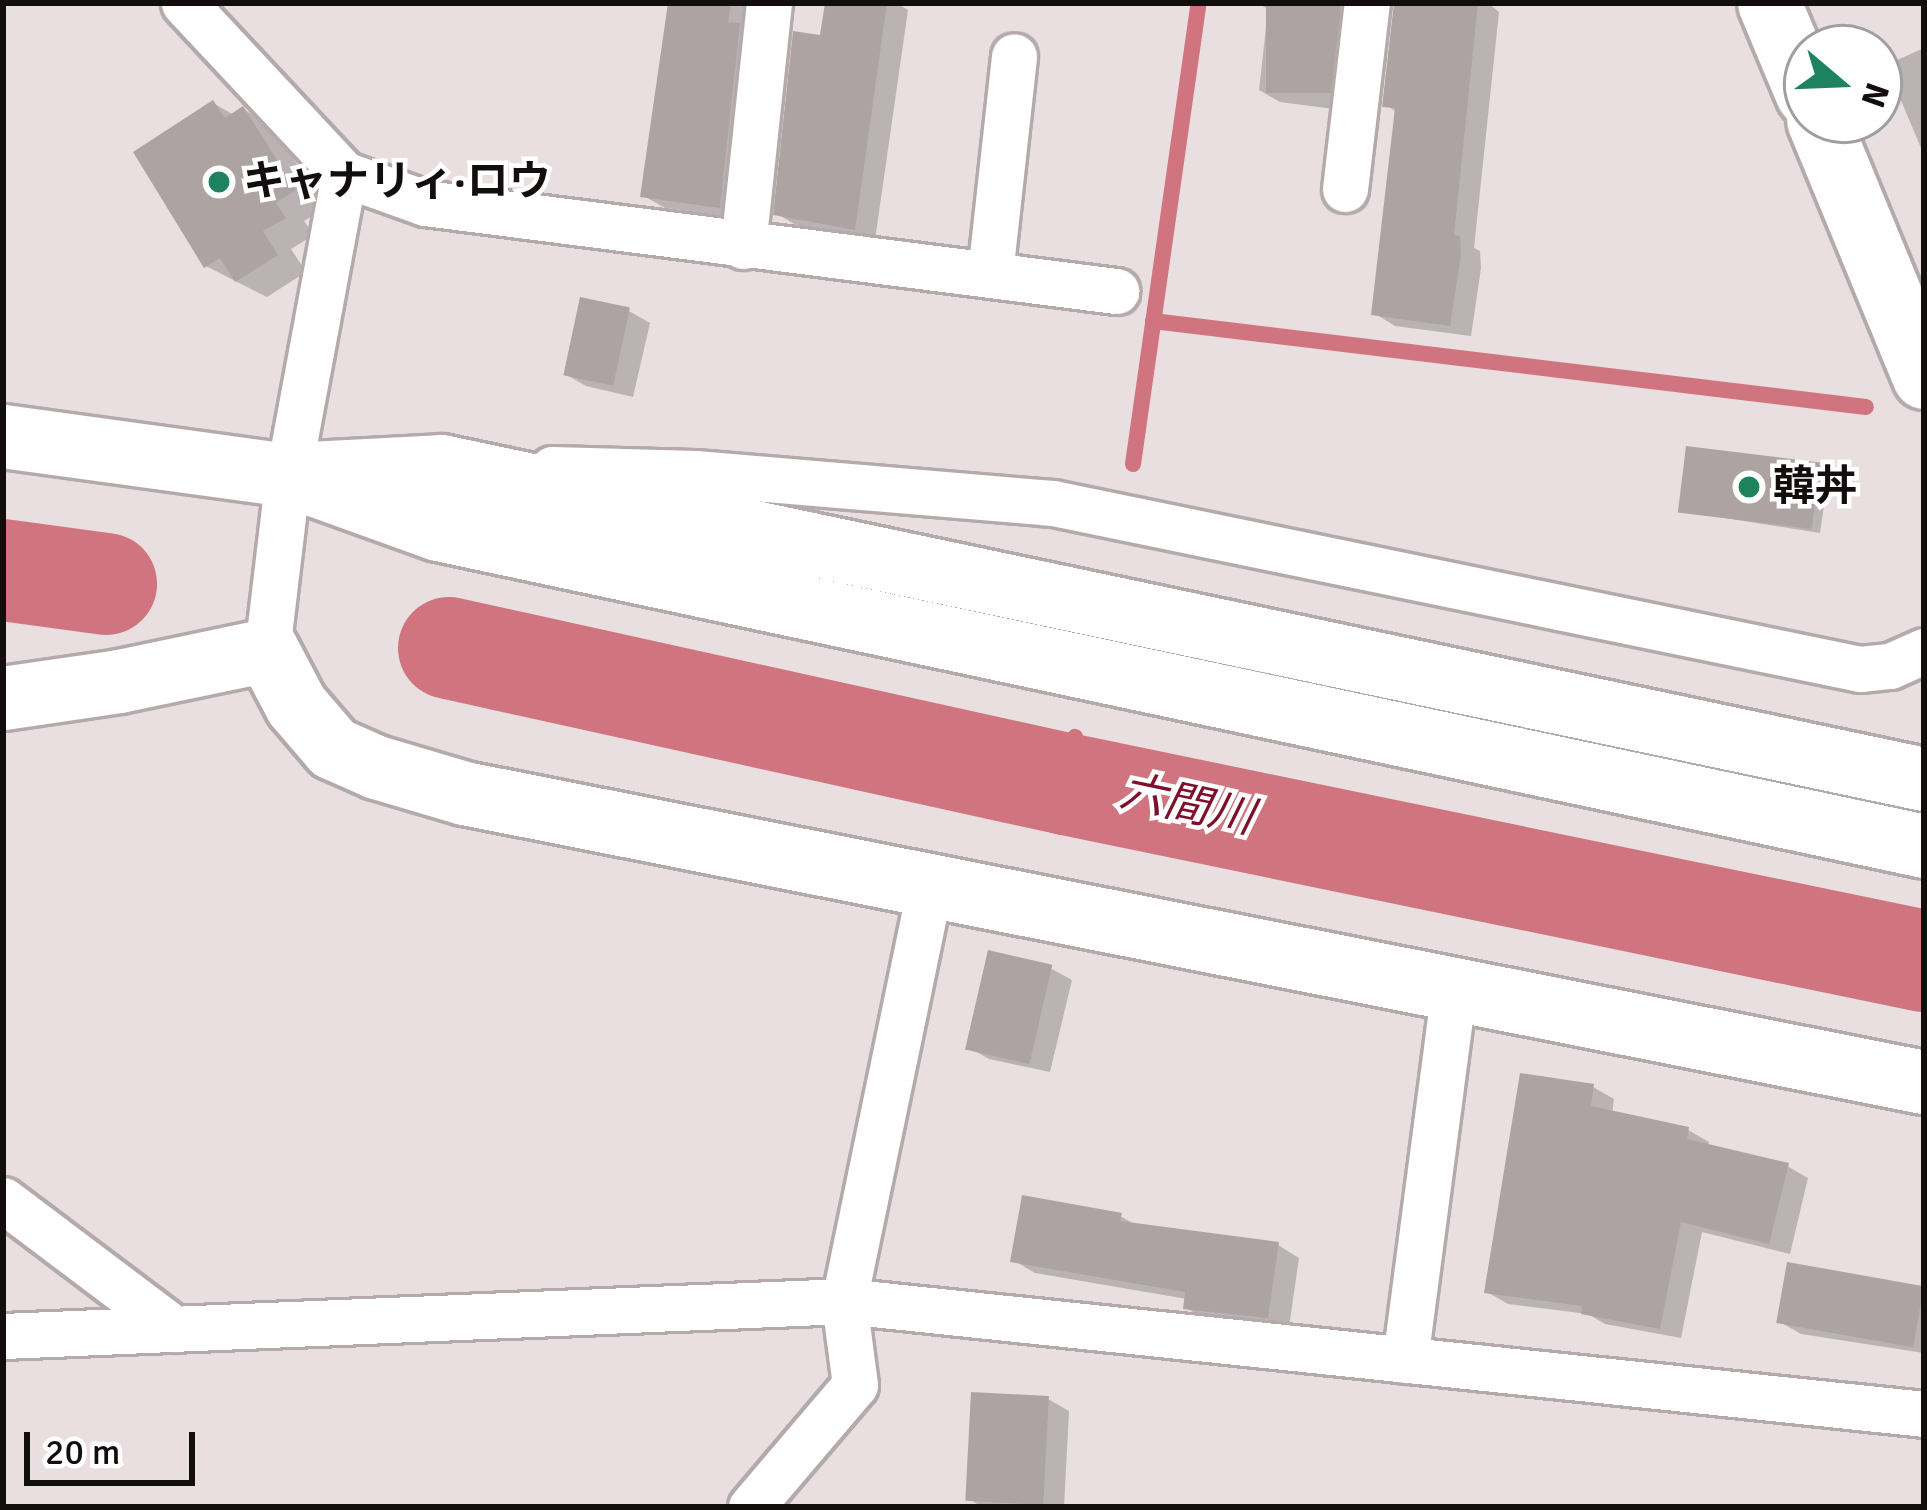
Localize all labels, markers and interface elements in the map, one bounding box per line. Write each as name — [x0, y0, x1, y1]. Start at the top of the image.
north arrow — [1783, 24, 1903, 144]
text: N — [1852, 77, 1898, 112]
place label: キャナリィ·ロウ — [243, 157, 551, 207]
marker: キャナリィ·ロウ — [206, 169, 232, 195]
place label: 韓丼 — [1773, 462, 1857, 512]
marker: 韓丼 — [1736, 474, 1762, 500]
water label: 六間川 — [1115, 765, 1259, 845]
scale bar — [30, 1408, 201, 1482]
text: 20 m — [45, 1430, 121, 1475]

